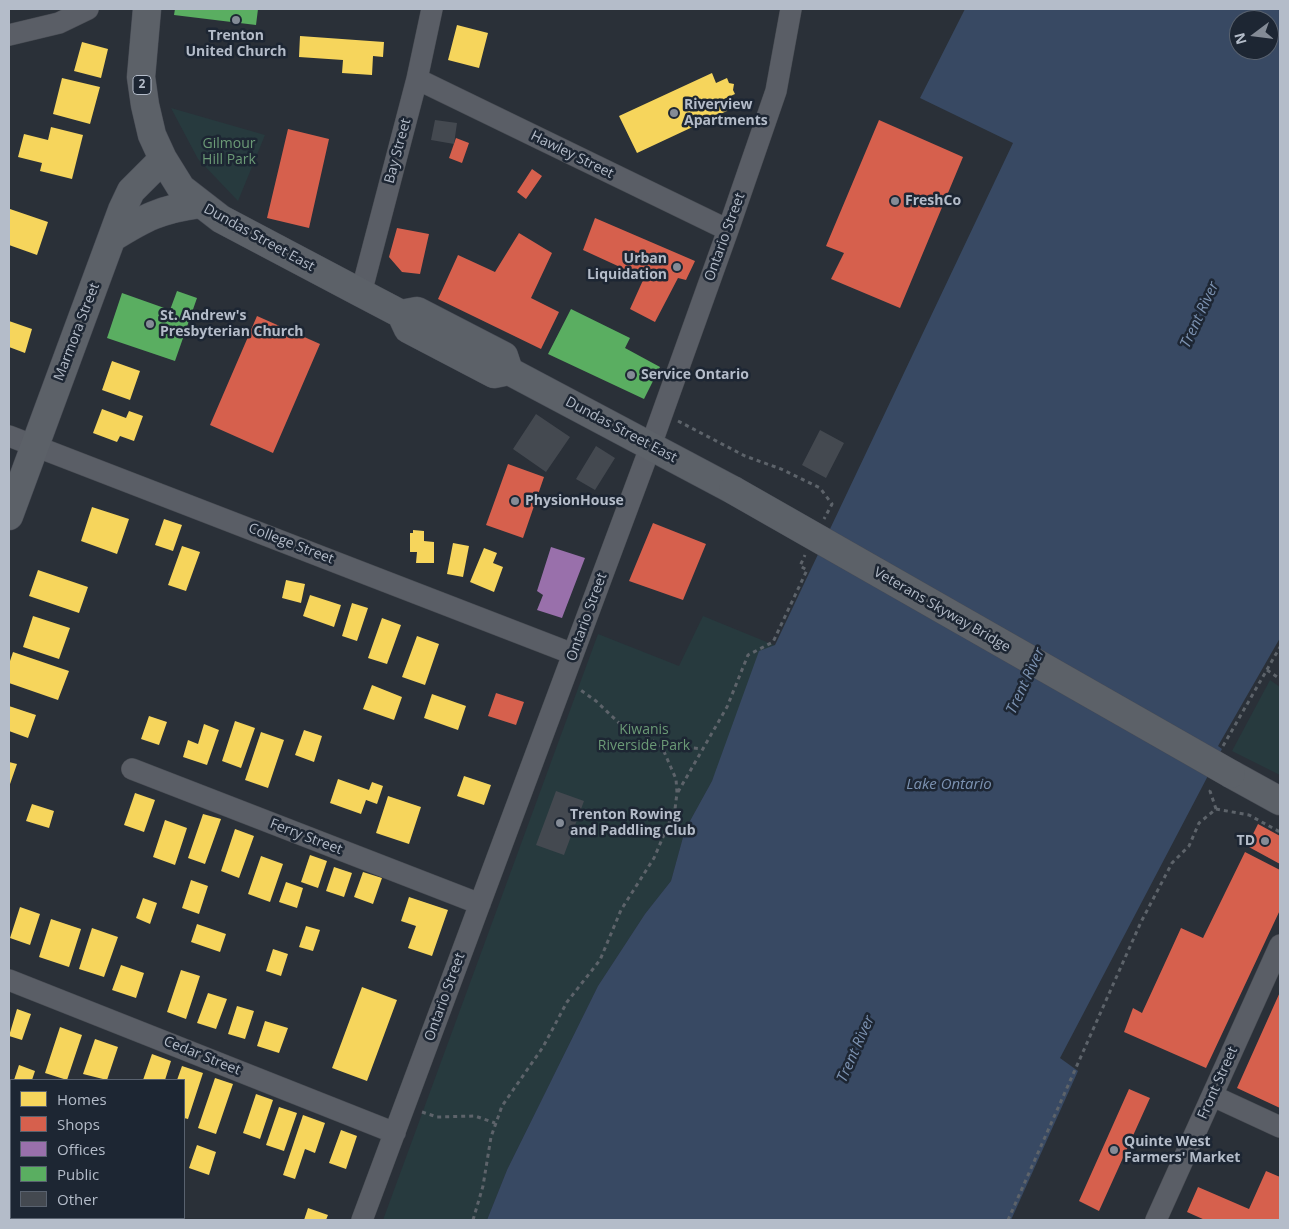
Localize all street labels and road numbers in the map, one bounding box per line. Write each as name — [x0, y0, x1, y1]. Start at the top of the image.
road number: 2 — [133, 76, 151, 94]
street label: Bay Street — [381, 117, 415, 185]
street label: Hawley Street — [528, 128, 616, 182]
street label: Ontario Street — [701, 191, 749, 283]
street label: Dundas Street East — [201, 201, 317, 275]
street label: Marmora Street — [51, 281, 103, 383]
street label: Dundas Street East — [562, 393, 680, 467]
street label: College Street — [246, 520, 336, 568]
street label: Veterans Skyway Bridge — [871, 564, 1013, 656]
street label: Ontario Street — [563, 571, 611, 663]
street label: Ferry Street — [267, 815, 345, 859]
street label: Ontario Street — [421, 951, 469, 1043]
street label: Cedar Street — [161, 1033, 243, 1079]
street label: Front Street — [1195, 1044, 1241, 1122]

